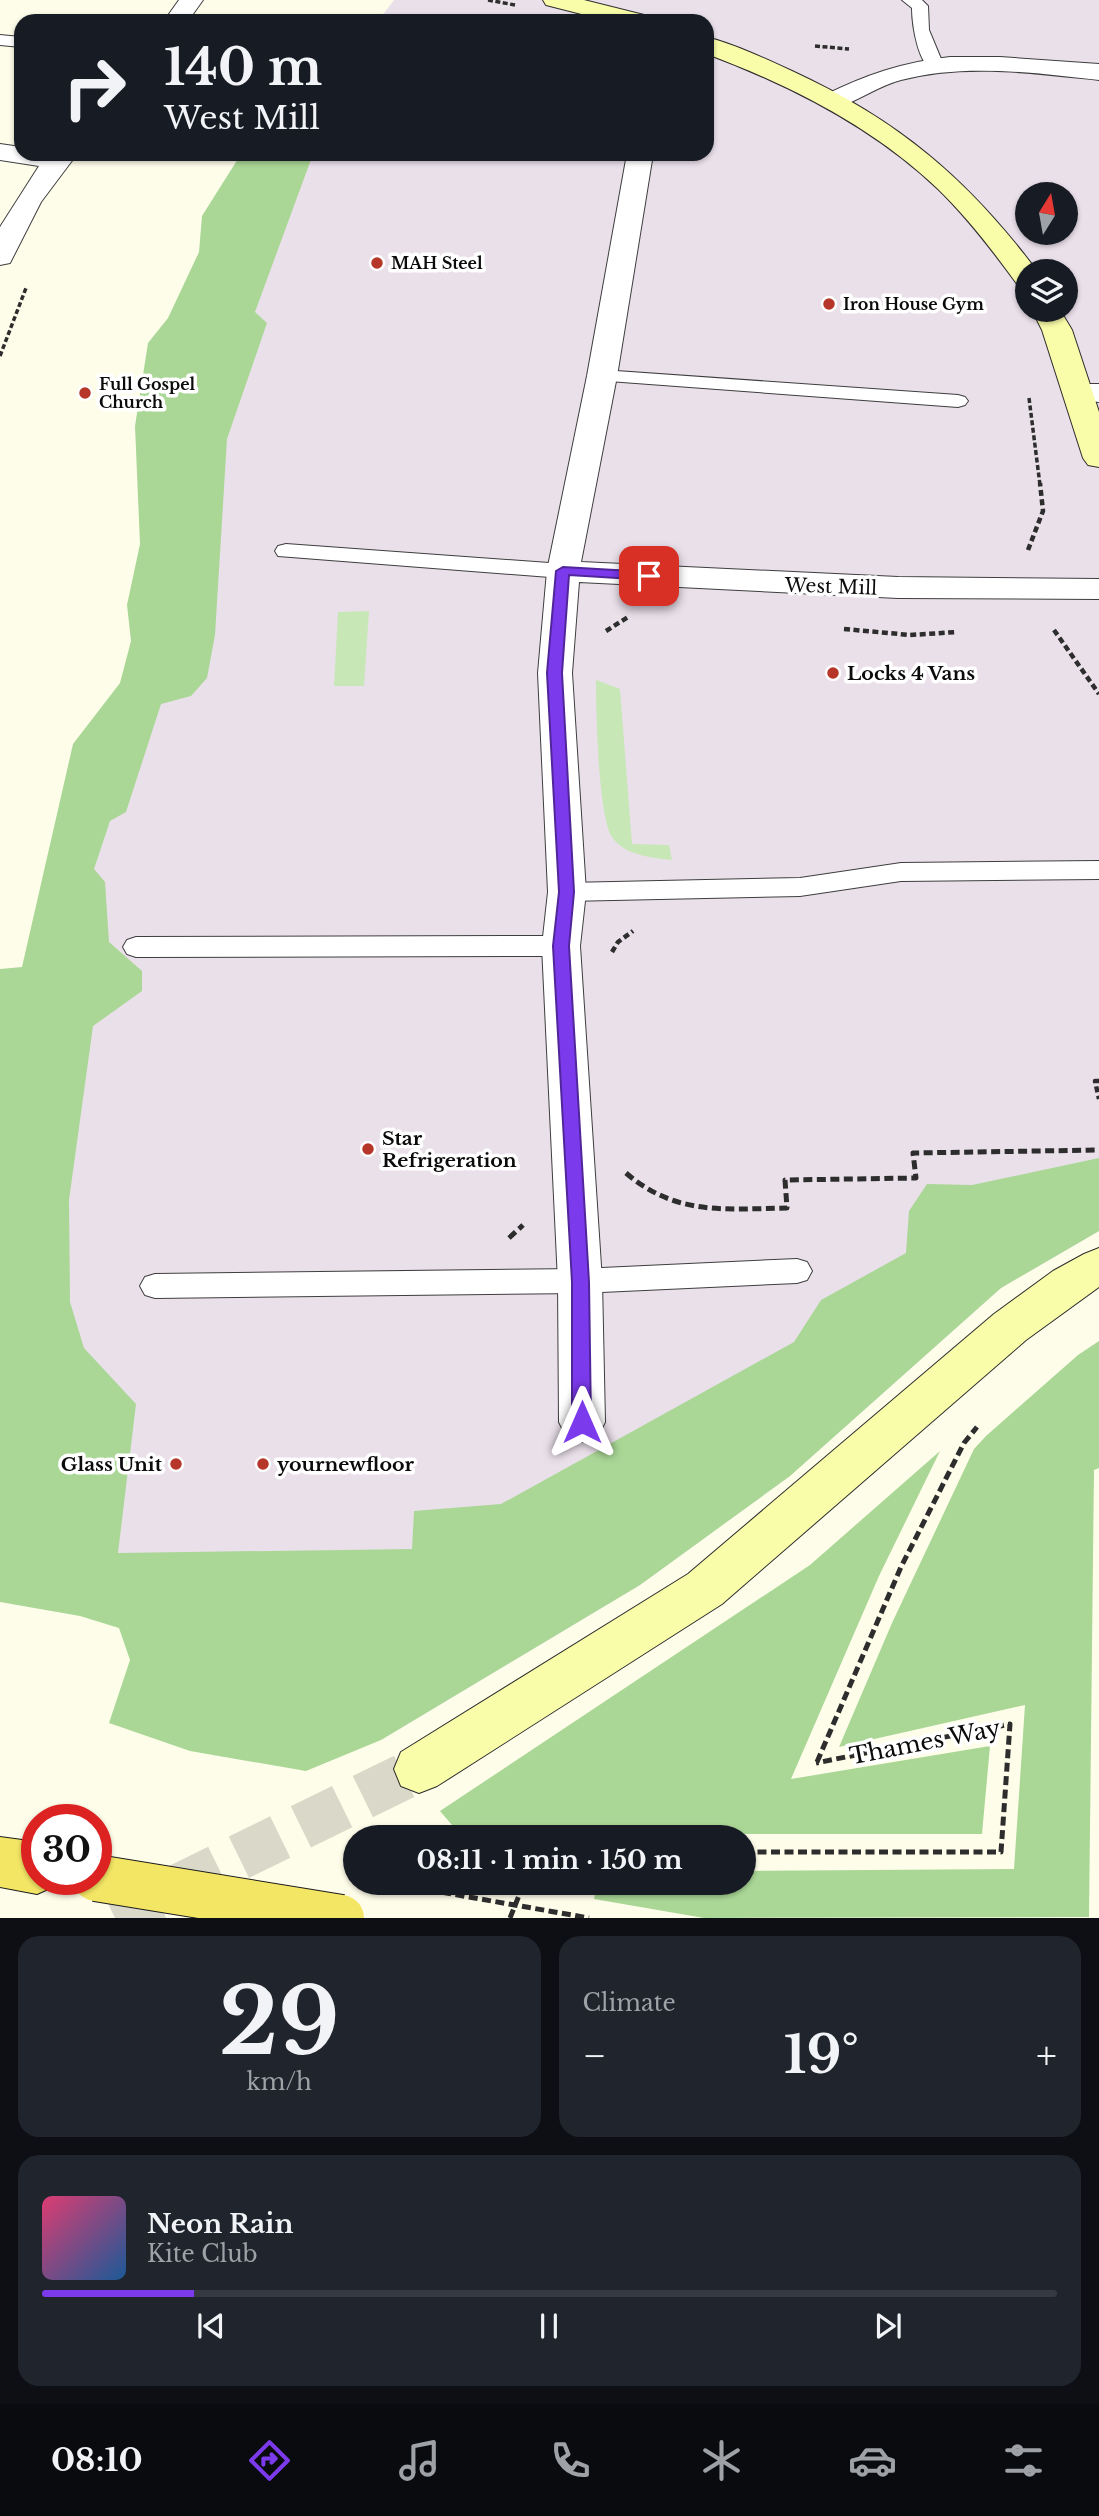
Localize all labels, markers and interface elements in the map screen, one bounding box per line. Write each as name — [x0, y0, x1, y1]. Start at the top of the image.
text: 140 m — [164, 37, 322, 98]
icon: right — [49, 42, 140, 133]
text: West Mill — [164, 98, 320, 138]
north arrow — [1015, 182, 1078, 245]
map controls — [1015, 182, 1078, 322]
place label: MAH Steel — [391, 253, 483, 273]
marker: MAH Steel — [369, 255, 385, 271]
button: layers — [1015, 259, 1078, 322]
place label: Iron House Gym — [843, 294, 984, 314]
marker: Iron House Gym — [821, 296, 837, 312]
place label: Full Gospel Church — [99, 374, 196, 412]
marker: Full Gospel Church — [77, 385, 93, 401]
pin — [619, 546, 679, 606]
icon: arrive — [630, 557, 668, 595]
street label: West Mill — [783, 573, 878, 600]
place label: Locks 4 Vans — [847, 662, 975, 685]
marker: Locks 4 Vans — [825, 665, 841, 681]
place label: Star Refrigeration — [382, 1127, 517, 1172]
marker: Star Refrigeration — [360, 1141, 376, 1157]
position arrow — [545, 1385, 619, 1459]
place label: Glass Unit — [61, 1453, 163, 1476]
place label: yournewfloor — [277, 1453, 415, 1476]
marker: Glass Unit — [168, 1456, 184, 1472]
marker: yournewfloor — [255, 1456, 271, 1472]
street label: Thames Way — [847, 1714, 1003, 1770]
speed limit sign: 30 — [21, 1804, 112, 1895]
text: 08:11 · 1 min · 150 m — [417, 1844, 682, 1876]
text: 29 — [219, 1966, 340, 2079]
text: Climate — [583, 1989, 676, 2017]
text: 19° — [784, 2023, 859, 2087]
text: − — [583, 2032, 607, 2079]
text: + — [1036, 2032, 1057, 2079]
text: km/h — [247, 2068, 312, 2096]
text: Neon Rain — [147, 2208, 293, 2240]
text: Kite Club — [147, 2240, 258, 2268]
icon: previous — [192, 2307, 230, 2345]
icon: pause — [530, 2307, 568, 2345]
icon: next — [869, 2307, 907, 2345]
icon: directions — [245, 2436, 294, 2485]
icon: music — [395, 2436, 444, 2485]
icon: phone — [546, 2436, 595, 2485]
icon: climate — [697, 2436, 746, 2485]
icon: car — [848, 2436, 897, 2485]
icon: filters — [999, 2436, 1048, 2485]
text: 08:10 — [51, 2440, 143, 2480]

